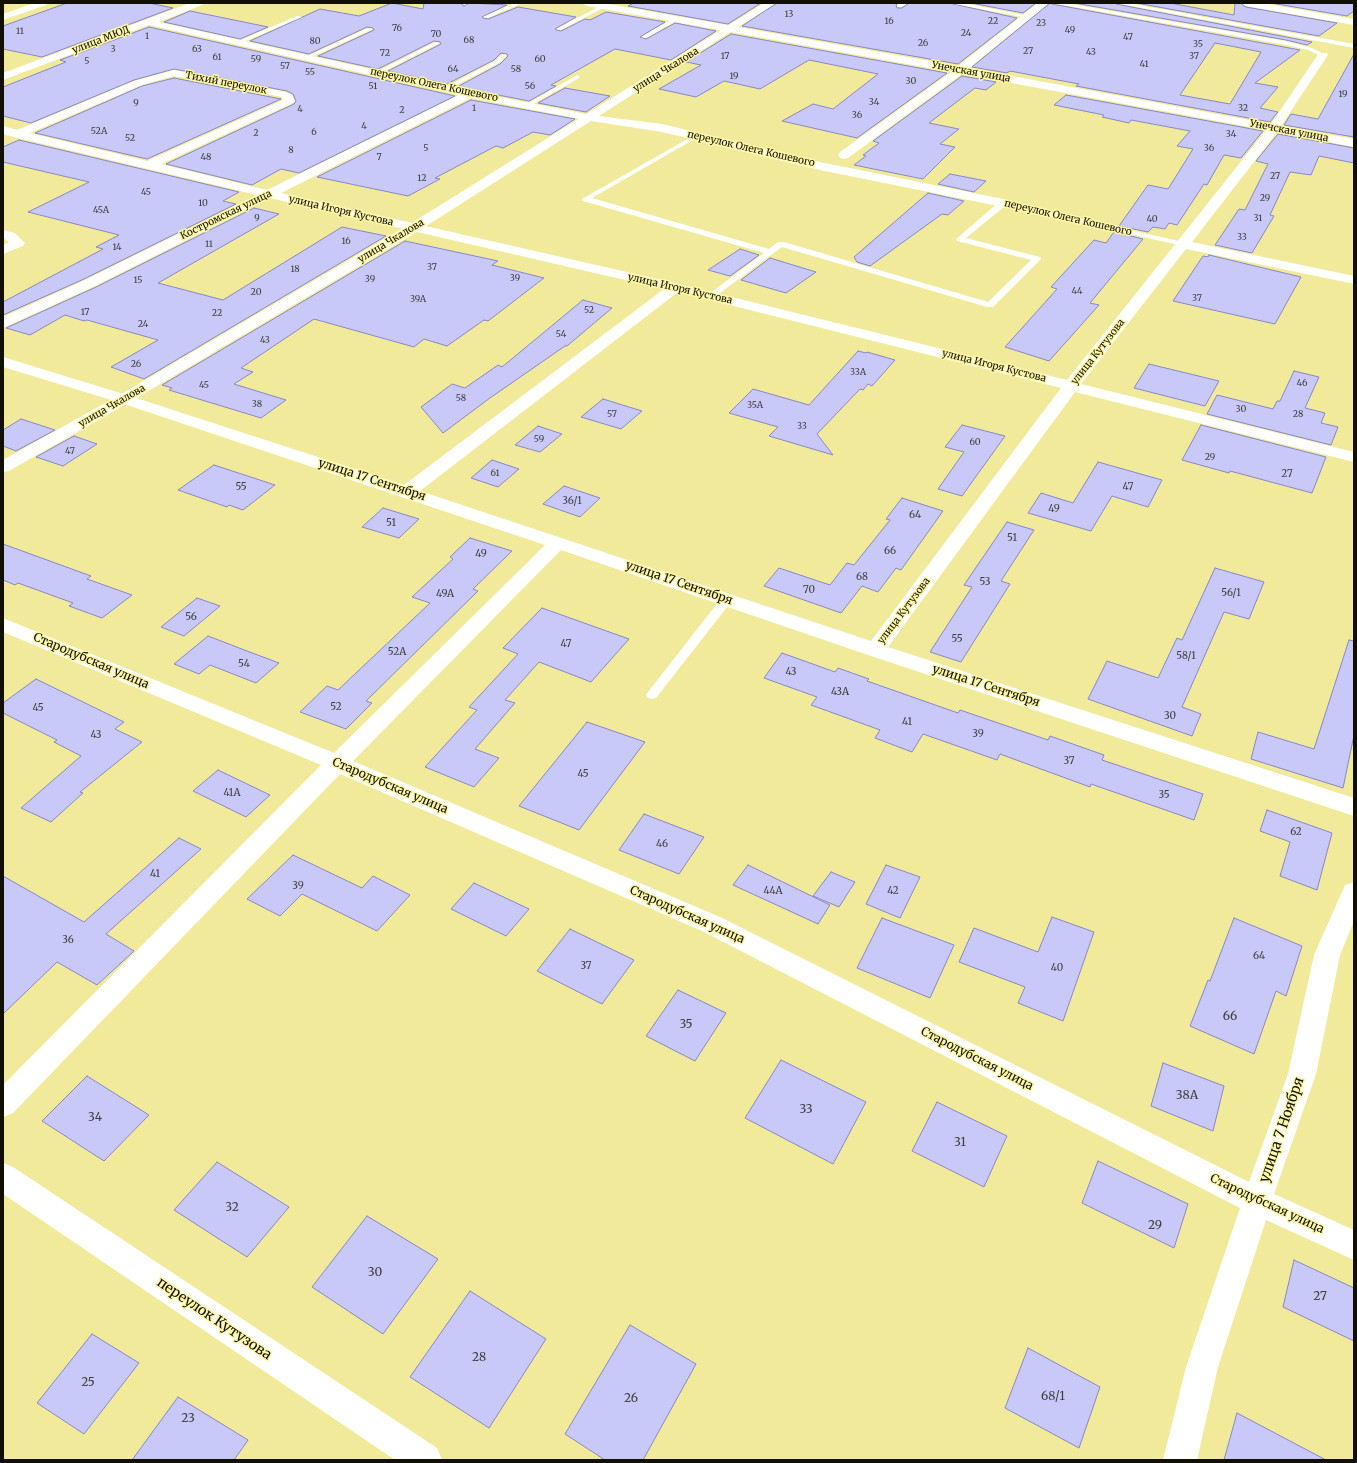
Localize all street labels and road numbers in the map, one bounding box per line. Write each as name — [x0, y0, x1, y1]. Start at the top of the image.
street label: улица МЮД — [71, 24, 131, 56]
street label: улица Чкалова — [631, 45, 701, 95]
street label: Унечская улица — [931, 59, 1011, 85]
street label: переулок Олега Кошевого — [369, 66, 499, 104]
street label: Тихий переулок — [184, 69, 268, 97]
street label: Унечская улица — [1249, 117, 1329, 145]
street label: переулок Олега Кошевого — [686, 128, 816, 170]
street label: Костромская улица — [178, 188, 274, 242]
street label: улица Игоря Кустова — [288, 193, 394, 229]
street label: переулок Олега Кошевого — [1003, 197, 1133, 239]
street label: улица Чкалова — [356, 217, 426, 265]
street label: улица Игоря Кустова — [627, 271, 733, 307]
street label: улица Кутузова — [1069, 317, 1127, 387]
street label: улица Игоря Кустова — [941, 347, 1047, 385]
street label: улица Чкалова — [77, 382, 147, 430]
street label: улица 17 Сентября — [316, 456, 428, 504]
street label: улица 17 Сентября — [624, 558, 734, 608]
street label: улица Кутузова — [875, 576, 933, 646]
street label: Стародубская улица — [31, 630, 151, 692]
street label: улица 17 Сентября — [930, 662, 1042, 710]
street label: Стародубская улица — [330, 755, 450, 817]
street label: Стародубская улица — [627, 883, 747, 947]
street label: Стародубская улица — [918, 1024, 1036, 1094]
street label: улица 7 Ноября — [1256, 1075, 1308, 1185]
street label: Стародубская улица — [1208, 1171, 1326, 1237]
street label: переулок Кутузова — [153, 1274, 275, 1364]

